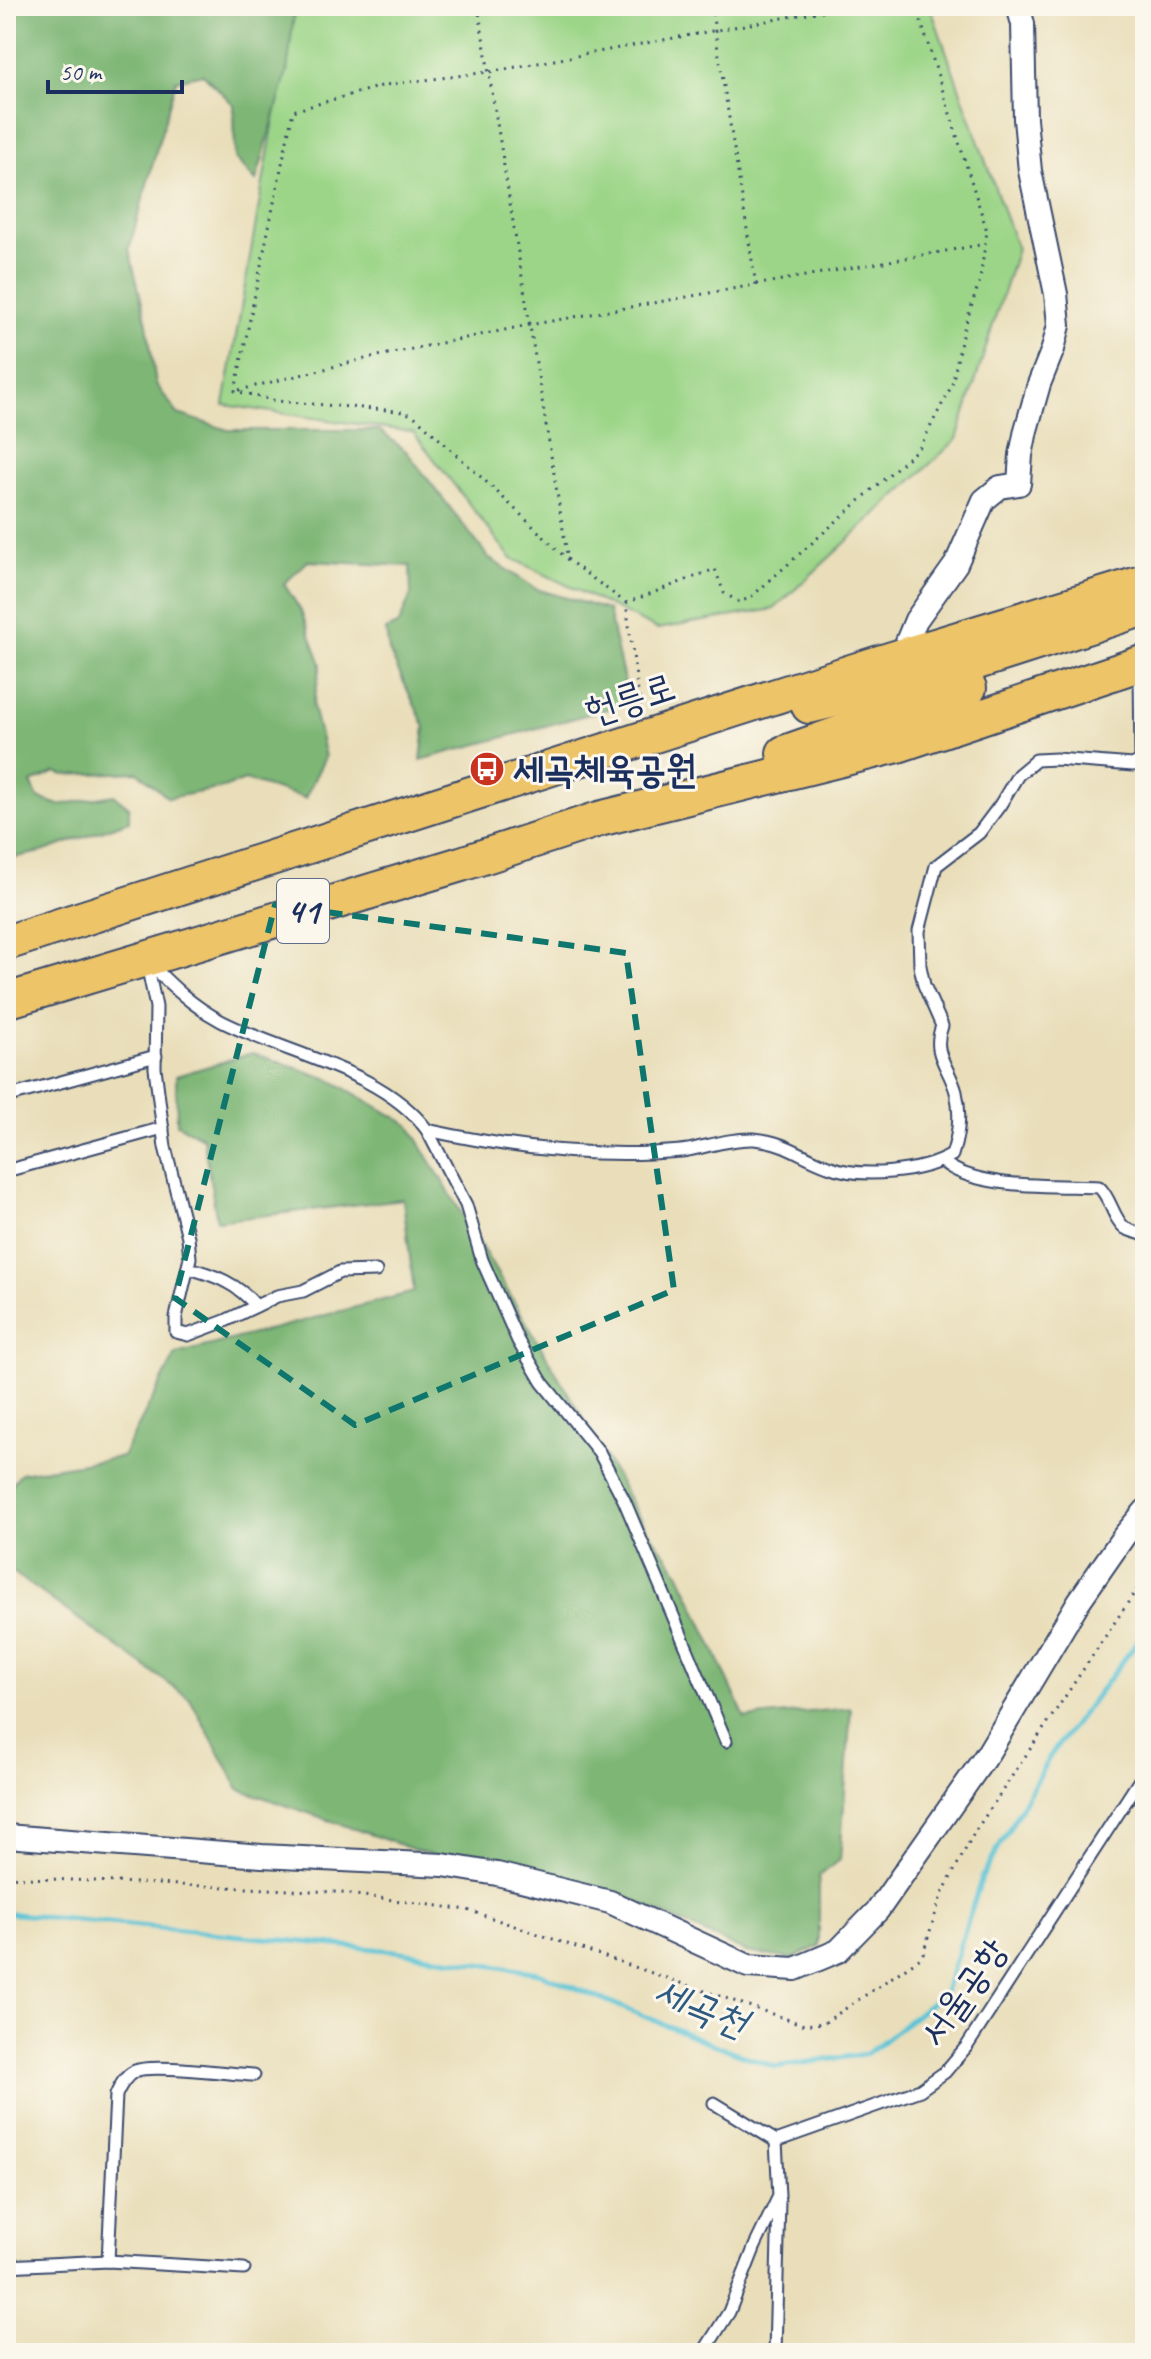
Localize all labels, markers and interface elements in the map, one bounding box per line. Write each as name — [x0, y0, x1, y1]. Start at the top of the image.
scale bar — [48, 44, 182, 94]
text: 50 m — [60, 57, 103, 87]
street label: 헌릉로 — [579, 662, 681, 736]
place label: 세곡체육공원 — [513, 746, 696, 793]
bus stop icon: 세곡체육공원 — [468, 750, 506, 788]
road number: 41 — [277, 879, 329, 943]
street label: 서울공항 — [909, 1928, 1017, 2056]
water label: 세곡천 — [647, 1966, 759, 2050]

